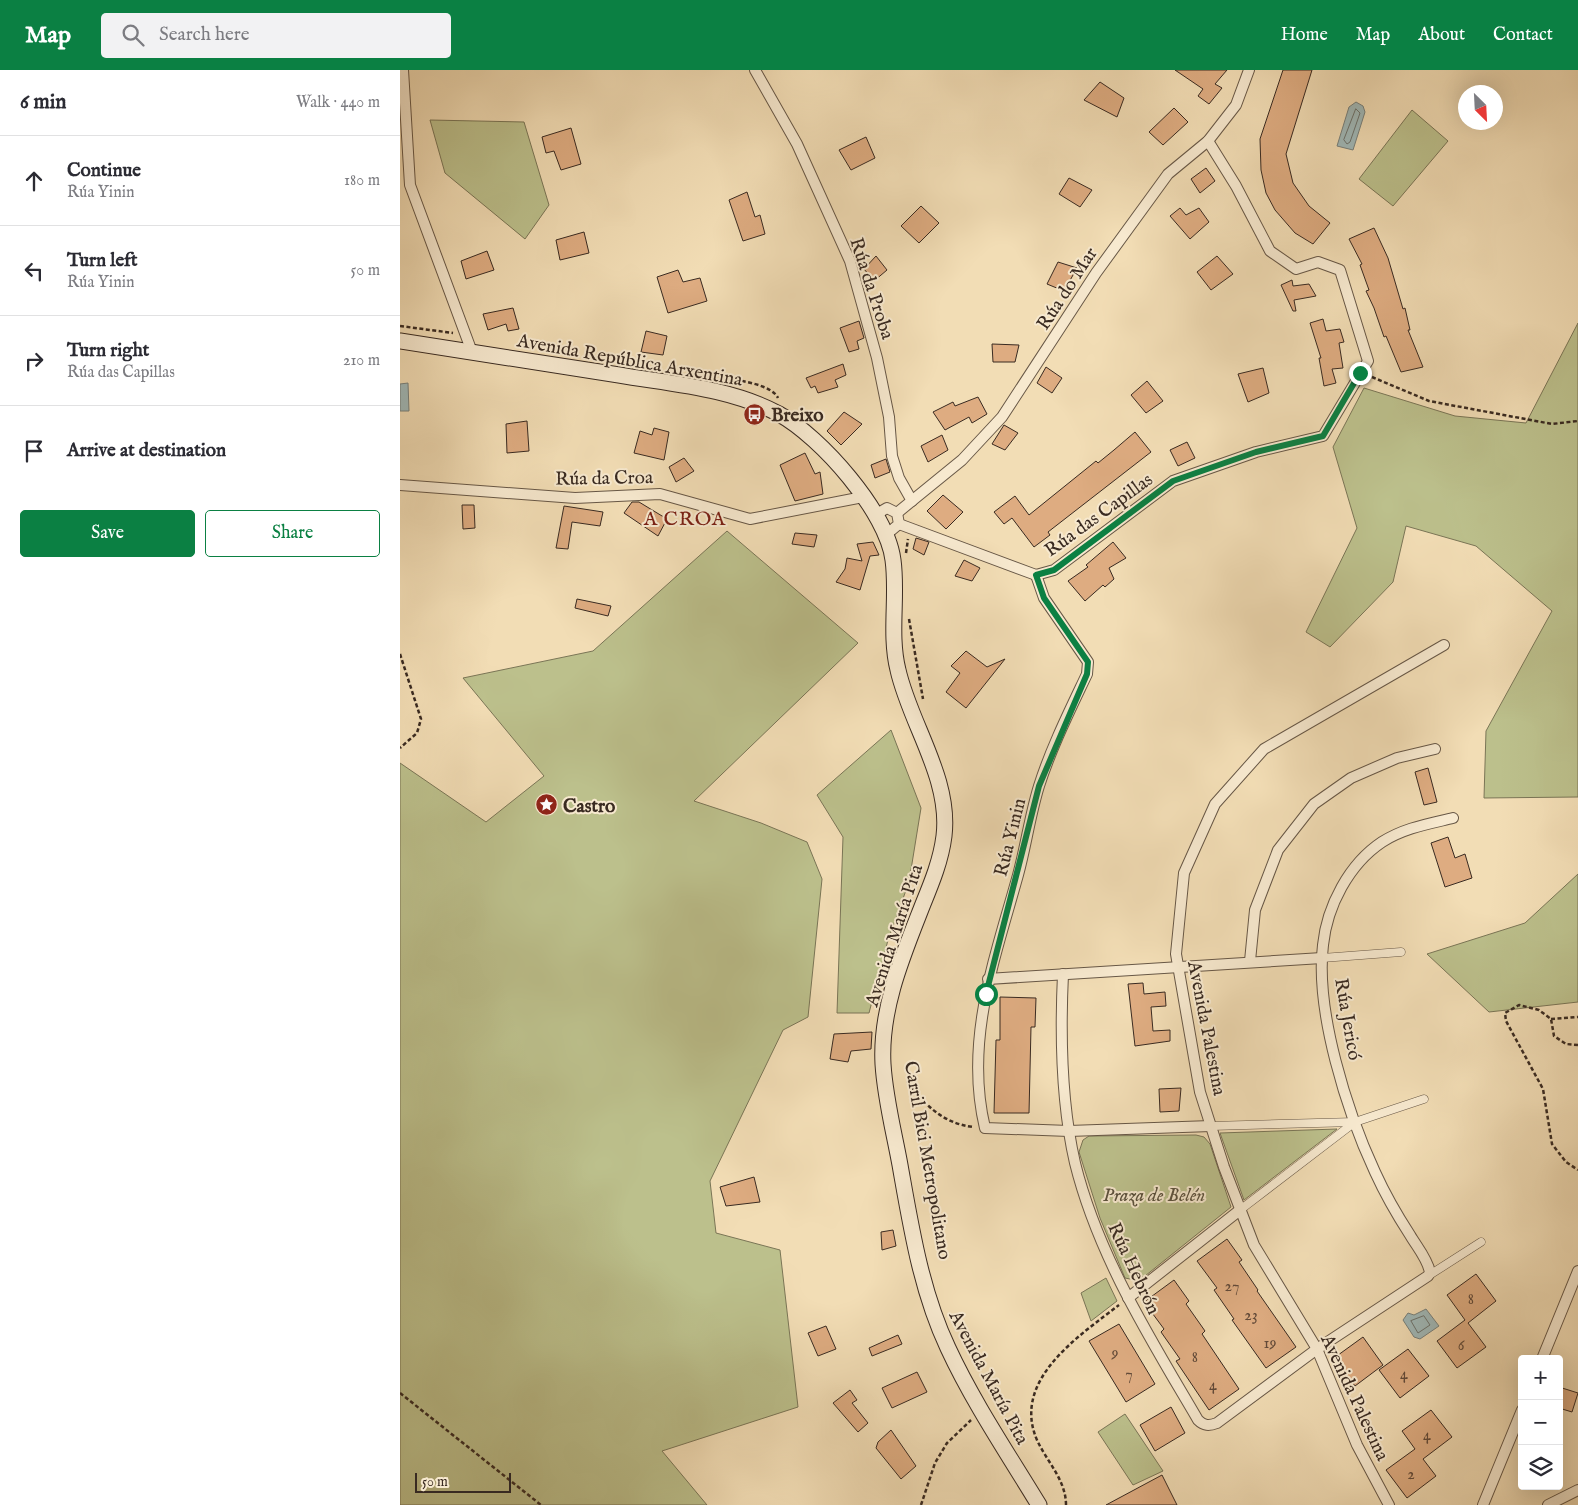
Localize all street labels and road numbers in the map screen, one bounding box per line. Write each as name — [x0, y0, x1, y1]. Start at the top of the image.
street label: Rúa da Proba — [843, 235, 899, 343]
street label: Rúa do Mar — [1032, 243, 1103, 335]
street label: Avenida República Arxentina — [514, 329, 745, 393]
street label: Rúa da Croa — [555, 466, 654, 492]
street label: Rúa das Capillas — [1040, 468, 1158, 563]
street label: Rúa Yinin — [990, 796, 1032, 879]
street label: Avenida María Pita — [860, 861, 929, 1011]
street label: Avenida Palestina — [1181, 958, 1231, 1098]
street label: Rúa Jericó — [1328, 976, 1366, 1062]
street label: Carril Bici Metropolitano — [898, 1059, 956, 1261]
street label: Rúa Hebrón — [1101, 1219, 1165, 1319]
street label: Avenida María Pita — [942, 1306, 1034, 1450]
street label: Avenida Palestina — [1314, 1330, 1394, 1466]

